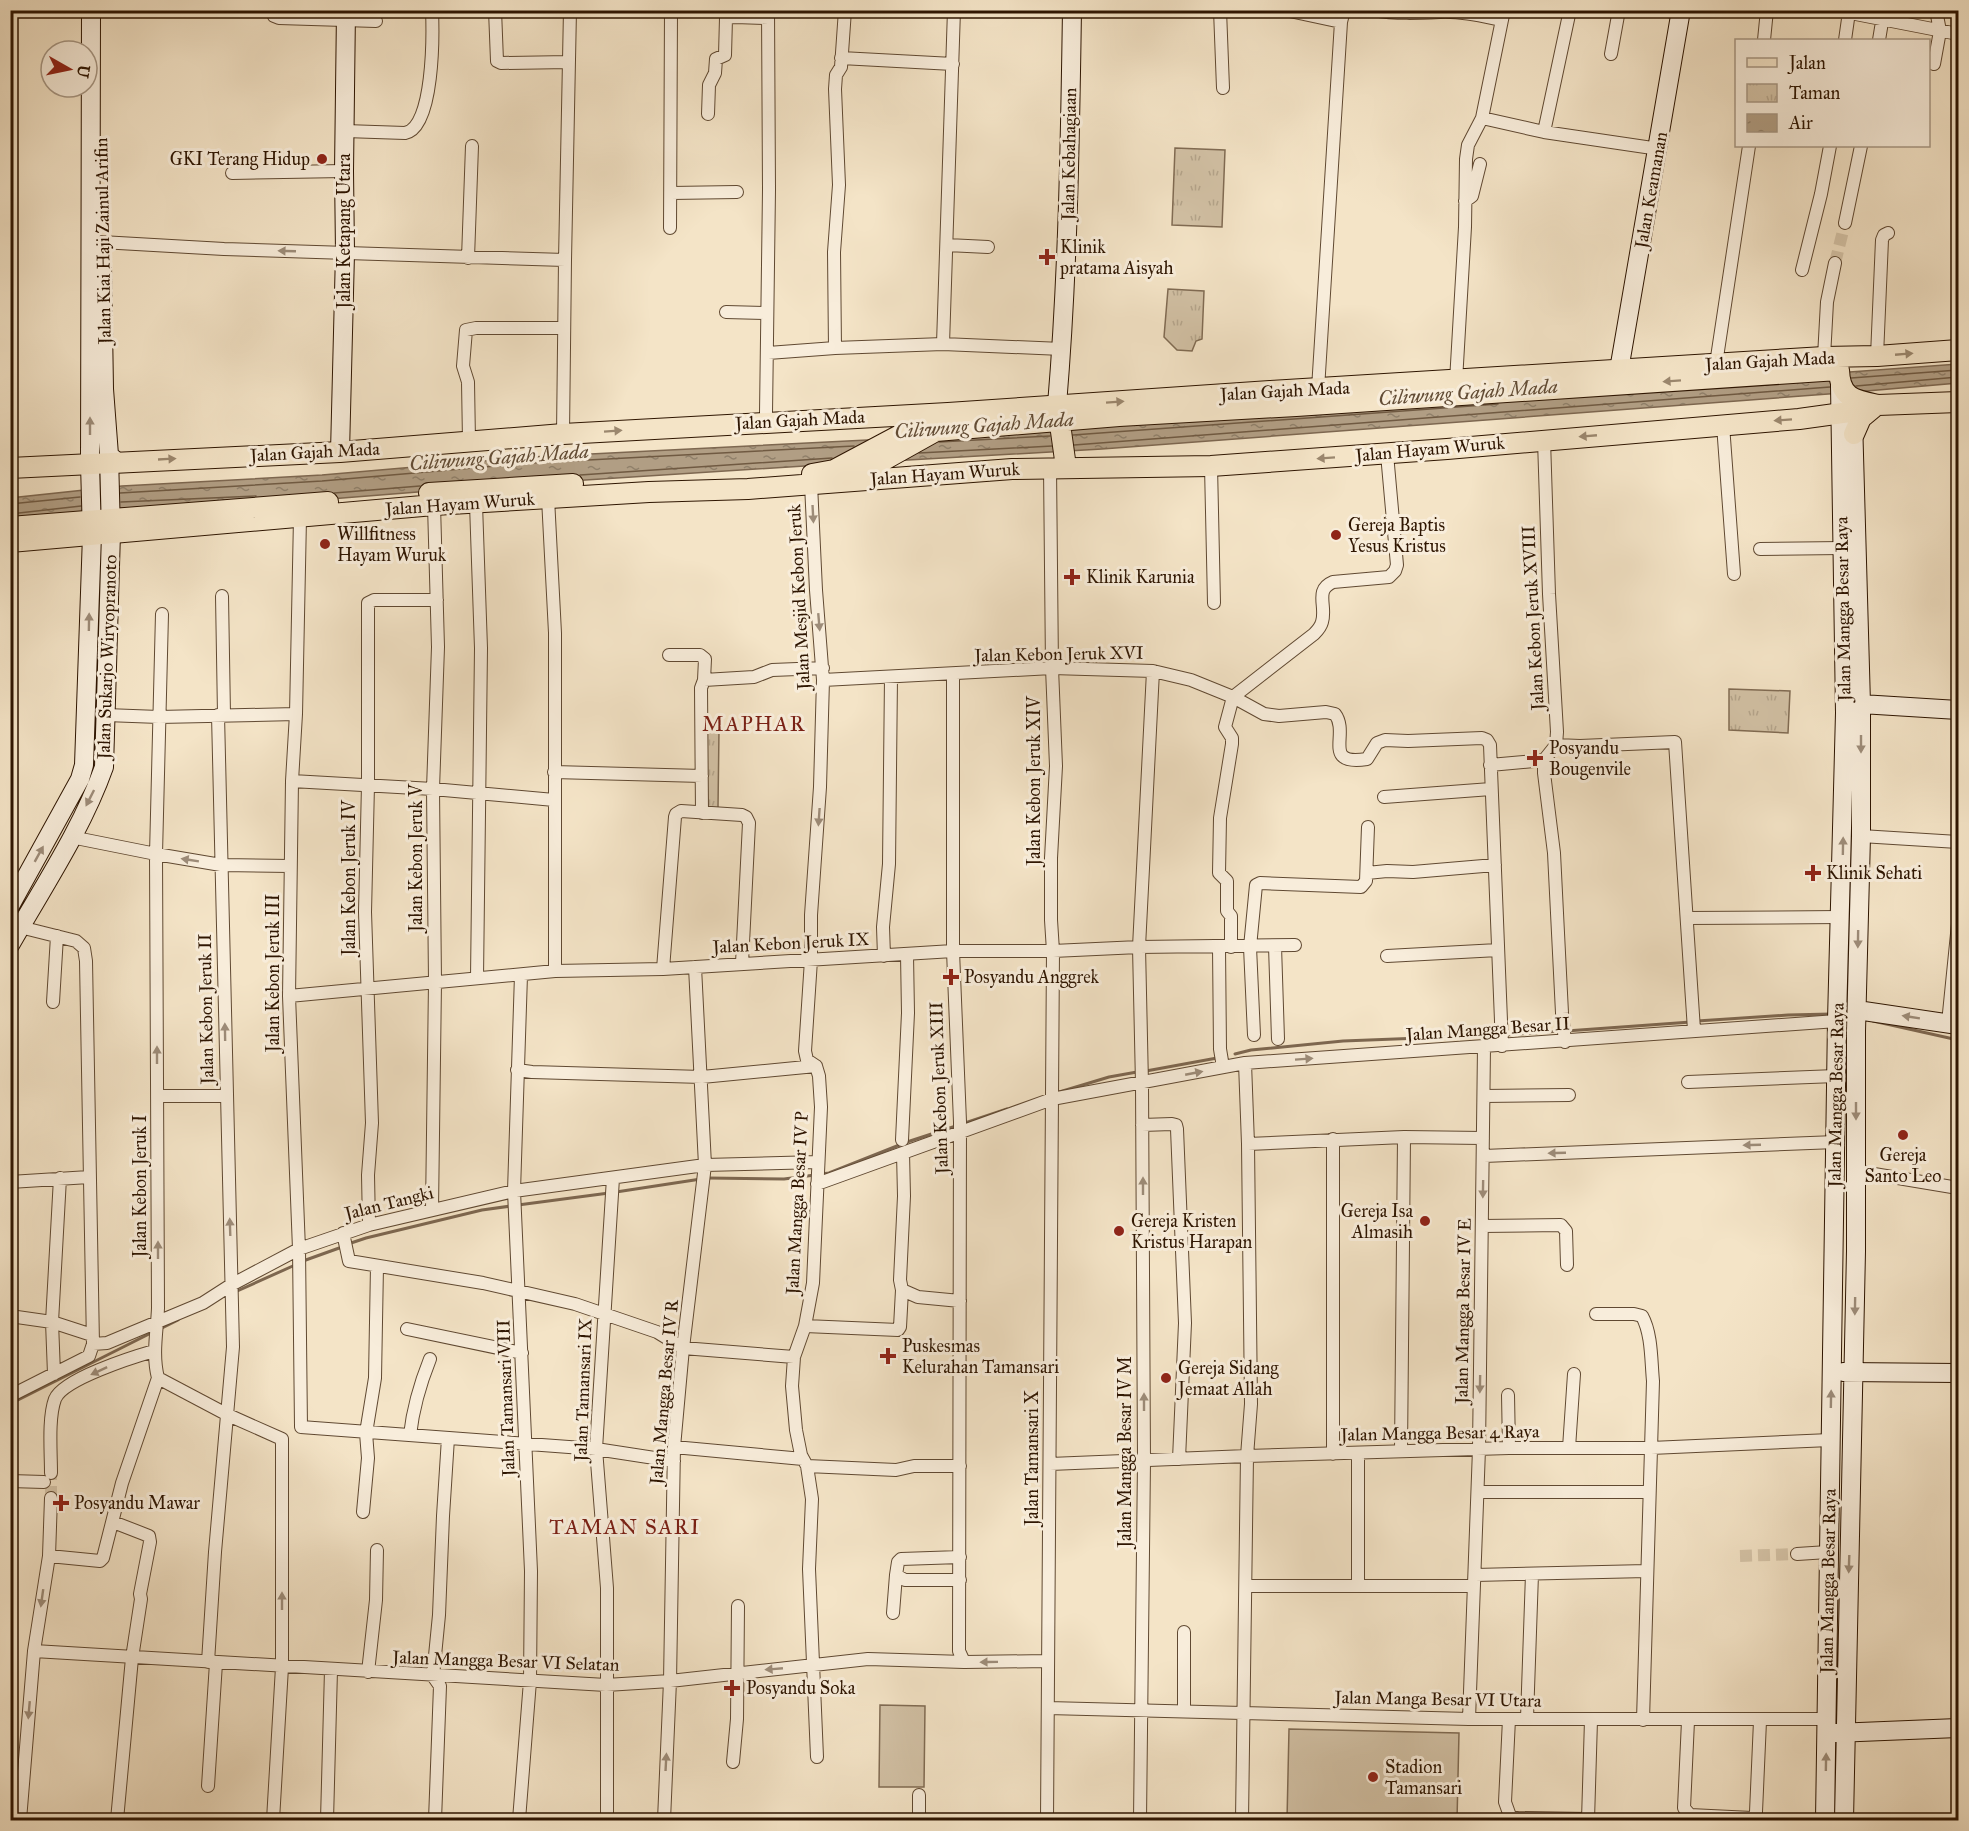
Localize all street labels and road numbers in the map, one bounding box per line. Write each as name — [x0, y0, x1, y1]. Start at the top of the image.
street label: Jalan Kebahagiaan — [1057, 87, 1082, 223]
street label: Jalan Keamanan — [1630, 130, 1673, 252]
street label: Jalan Kiai Haji Zainul Arifin — [90, 137, 117, 347]
street label: Jalan Ketapang Utara — [333, 153, 356, 311]
street label: Jalan Gajah Mada — [1703, 347, 1836, 376]
street label: Jalan Gajah Mada — [1218, 377, 1351, 406]
street label: Jalan Gajah Mada — [733, 406, 866, 435]
street label: Jalan Hayam Wuruk — [1353, 431, 1506, 468]
street label: Jalan Gajah Mada — [248, 438, 381, 467]
street label: Jalan Hayam Wuruk — [868, 458, 1021, 491]
street label: Jalan Hayam Wuruk — [383, 488, 536, 521]
street label: Jalan Mesjid Kebon Jeruk — [783, 503, 816, 692]
street label: Jalan Mangga Besar Raya — [1830, 516, 1857, 704]
street label: Jalan Kebon Jeruk XVIII — [1517, 525, 1550, 713]
street label: Jalan Sukarjo Wiryopranoto — [92, 554, 123, 762]
street label: Jalan Kebon Jeruk XVI — [972, 642, 1144, 668]
street label: Jalan Kebon Jeruk XIV — [1023, 695, 1046, 868]
street label: Jalan Kebon Jeruk V — [405, 783, 428, 934]
street label: Jalan Kebon Jeruk IV — [338, 799, 361, 958]
street label: Jalan Kebon Jeruk III — [262, 894, 285, 1054]
street label: Jalan Kebon Jeruk IX — [710, 928, 870, 959]
street label: Jalan Kebon Jeruk II — [194, 933, 219, 1087]
street label: Jalan Kebon Jeruk XIII — [925, 1001, 954, 1177]
street label: Jalan Mangga Besar Raya — [1823, 1002, 1850, 1190]
street label: Jalan Mangga Besar II — [1403, 1012, 1571, 1047]
street label: Jalan Mangga Besar IV P — [781, 1111, 814, 1297]
street label: Jalan Kebon Jeruk I — [129, 1114, 152, 1260]
street label: Jalan Tangki — [340, 1181, 436, 1226]
street label: Jalan Mangga Besar IV E — [1450, 1218, 1477, 1406]
street label: Jalan Mangga Besar IV R — [645, 1297, 684, 1488]
street label: Jalan Tamansari IX — [569, 1318, 597, 1464]
street label: Jalan Tamansari VIII — [492, 1319, 521, 1479]
street label: Jalan Mangga Besar IV M — [1114, 1356, 1137, 1550]
street label: Jalan Tamansari X — [1021, 1390, 1044, 1528]
street label: Jalan Mangga Besar 4 Raya — [1338, 1420, 1540, 1447]
street label: Jalan Mangga Besar Raya — [1815, 1488, 1842, 1676]
street label: Jalan Mangga Besar VI Selatan — [390, 1646, 620, 1677]
street label: Jalan Manga Besar VI Utara — [1332, 1686, 1542, 1713]

